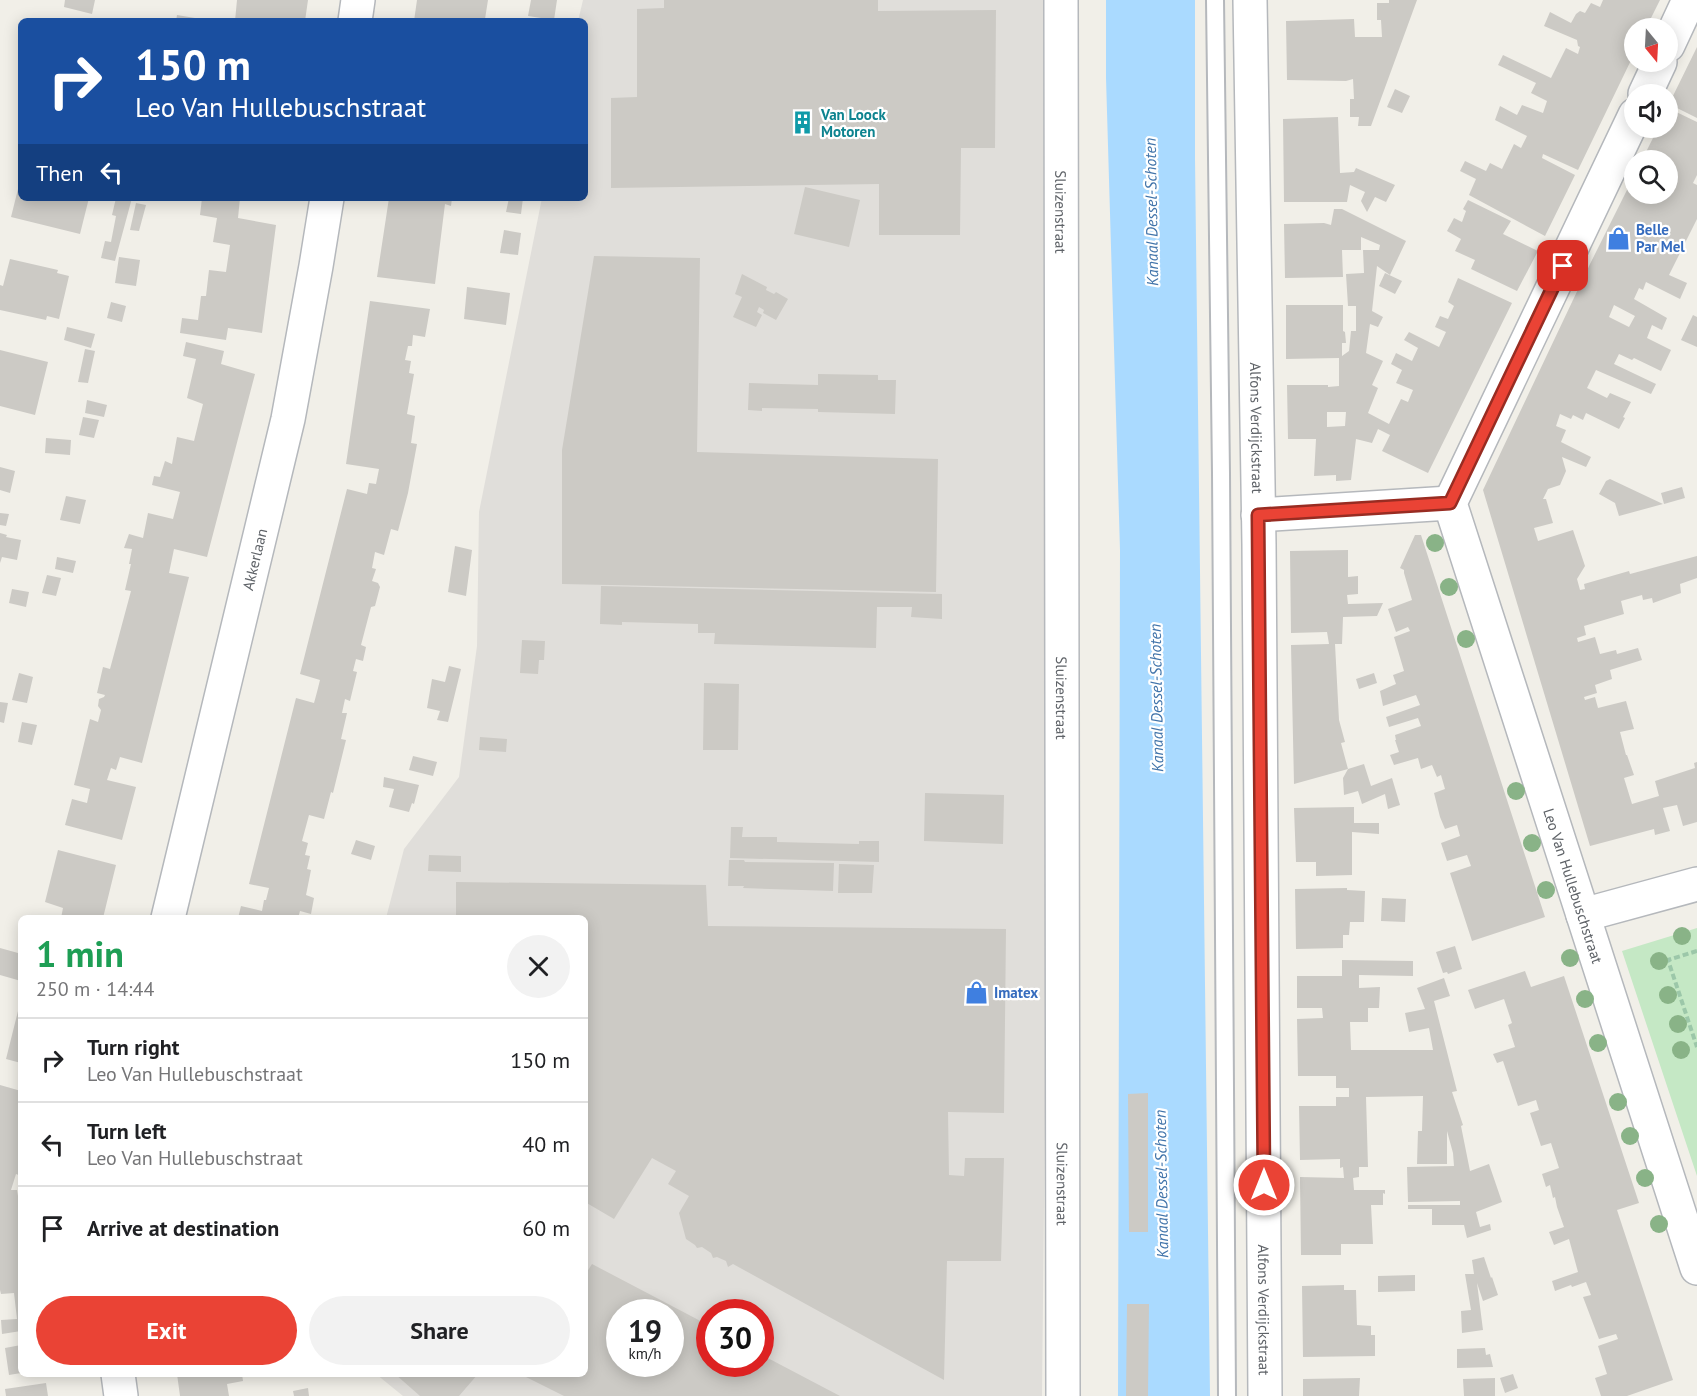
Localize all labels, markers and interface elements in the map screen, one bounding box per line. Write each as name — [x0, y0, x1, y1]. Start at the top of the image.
north arrow — [1624, 18, 1678, 72]
map controls — [1624, 18, 1678, 204]
text: 150 m — [135, 37, 251, 92]
icon: right — [36, 42, 114, 120]
button: sound — [1624, 84, 1678, 138]
text: Leo Van Hullebuschstraat — [135, 90, 426, 124]
place label: Van Loock Motoren — [820, 105, 886, 141]
building icon: Van Loock Motoren — [790, 110, 816, 136]
water label: Kanaal Dessel-Schoten — [1140, 138, 1162, 286]
button: search — [1624, 150, 1678, 204]
icon: left — [95, 156, 128, 189]
text: Then — [36, 159, 83, 187]
street label: Sluizenstraat — [1052, 170, 1071, 254]
place label: Belle Par Mel — [1636, 220, 1685, 256]
shop icon: Belle Par Mel — [1605, 225, 1631, 251]
pin — [1537, 240, 1588, 291]
icon: arrive — [1546, 249, 1579, 282]
street label: Alfons Verdijckstraat — [1246, 362, 1268, 494]
street label: Akkerlaan — [238, 526, 271, 592]
water label: Kanaal Dessel-Schoten — [1145, 624, 1167, 772]
street label: Sluizenstraat — [1052, 656, 1072, 740]
street label: Leo Van Hullebuschstraat — [1540, 806, 1608, 966]
text: 1 min — [36, 930, 124, 977]
button: close — [507, 935, 570, 998]
text: 250 m · 14:44 — [36, 976, 154, 1002]
shop icon: Imatex — [963, 979, 989, 1005]
place label: Imatex — [994, 983, 1038, 1002]
text: Turn right — [87, 1033, 179, 1061]
icon: right — [36, 1044, 69, 1077]
text: 150 m — [510, 1046, 570, 1074]
text: Leo Van Hullebuschstraat — [87, 1061, 303, 1087]
water label: Kanaal Dessel-Schoten — [1150, 1110, 1172, 1258]
text: Turn left — [87, 1117, 167, 1145]
icon: left — [36, 1128, 69, 1161]
text: 40 m — [522, 1130, 570, 1158]
street label: Sluizenstraat — [1053, 1142, 1072, 1226]
text: Leo Van Hullebuschstraat — [87, 1145, 303, 1171]
position arrow — [1232, 1153, 1296, 1217]
icon: arrive — [36, 1212, 69, 1245]
text: Arrive at destination — [87, 1214, 279, 1242]
text: 60 m — [522, 1214, 570, 1242]
street label: Alfons Verdijckstraat — [1254, 1244, 1274, 1375]
button: Exit — [36, 1296, 297, 1365]
button: Share — [309, 1296, 570, 1365]
speed limit sign: 30 — [696, 1299, 774, 1377]
text: 19 — [628, 1311, 662, 1350]
text: km/h — [629, 1344, 661, 1363]

